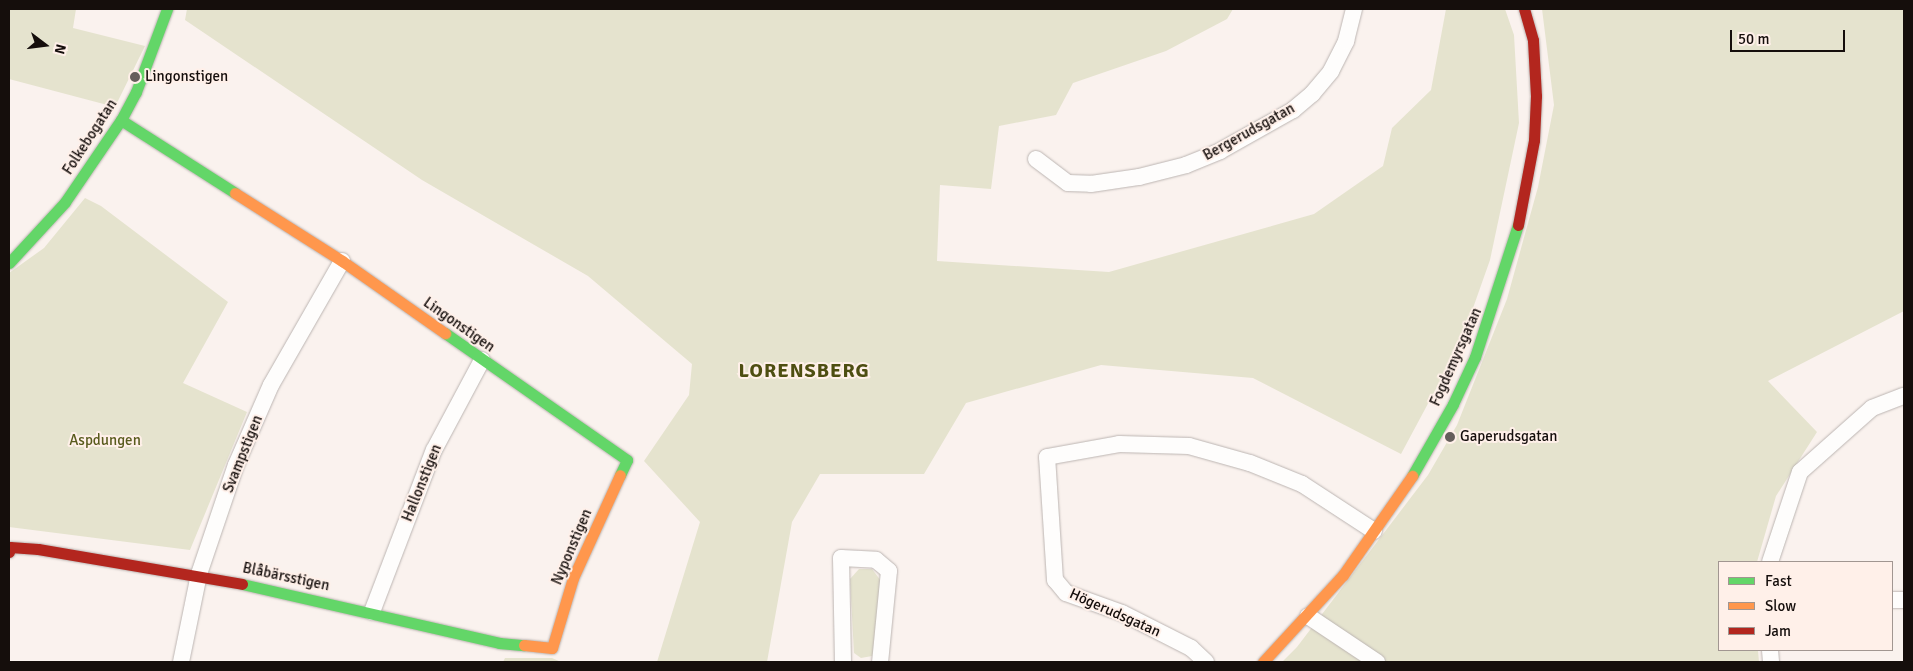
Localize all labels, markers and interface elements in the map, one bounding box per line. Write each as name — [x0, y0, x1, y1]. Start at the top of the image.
north arrow — [20, 20, 70, 70]
scale bar — [1733, 20, 1848, 52]
text: 50 m — [1738, 30, 1769, 48]
text: N — [50, 42, 69, 56]
place label: Lingonstigen — [145, 68, 228, 86]
marker: Lingonstigen — [129, 71, 141, 83]
street label: Folkebogatan — [59, 96, 121, 178]
street label: Bergerudsgatan — [1200, 99, 1298, 165]
street label: Lingonstigen — [420, 294, 498, 356]
street label: Fogdemyrsgatan — [1426, 305, 1486, 409]
district label: LORENSBERG — [737, 358, 871, 382]
street label: Svampstigen — [219, 413, 267, 495]
place label: Gaperudsgatan — [1460, 428, 1557, 446]
marker: Gaperudsgatan — [1444, 431, 1456, 443]
park label: Aspdungen — [69, 432, 141, 450]
street label: Hallonstigen — [398, 442, 446, 524]
street label: Nyponstigen — [548, 506, 596, 588]
street label: Blåbärsstigen — [241, 559, 331, 595]
legend — [1718, 561, 1893, 651]
text: Fast — [1765, 572, 1792, 590]
street label: Högerudsgatan — [1067, 585, 1163, 641]
text: Slow — [1765, 597, 1796, 615]
text: Jam — [1765, 622, 1791, 640]

